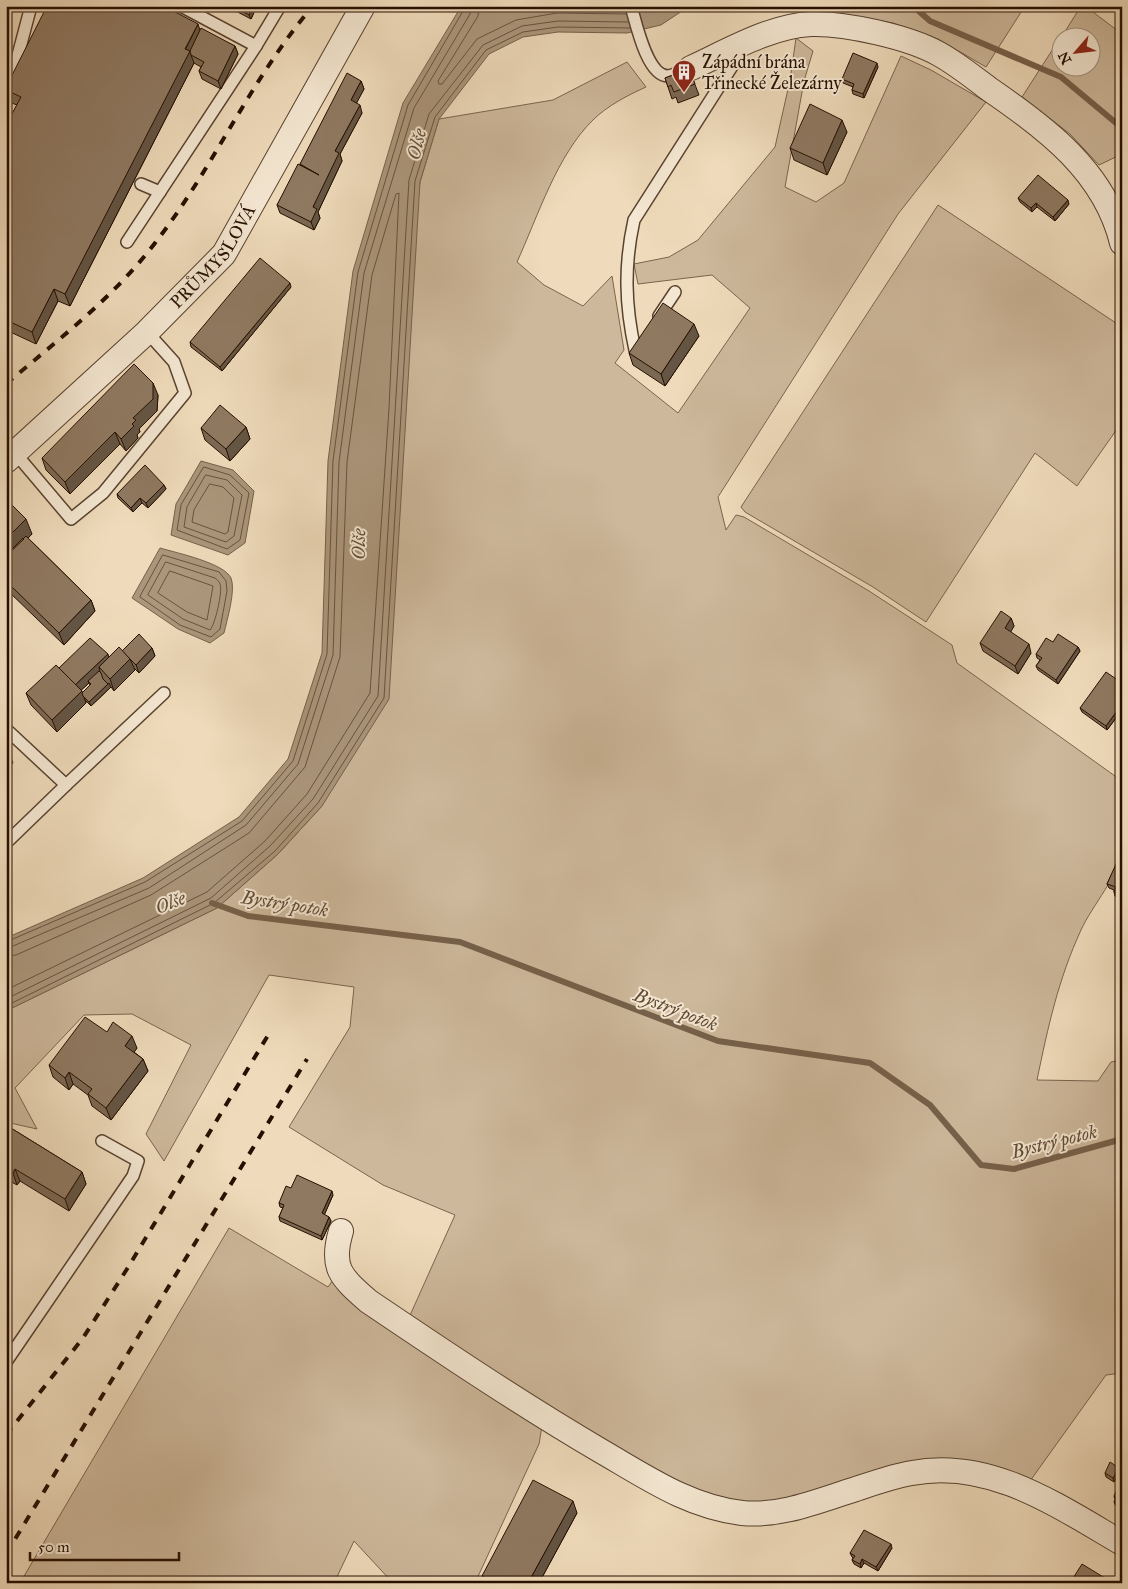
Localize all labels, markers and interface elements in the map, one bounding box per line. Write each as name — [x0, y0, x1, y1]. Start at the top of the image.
north arrow — [1050, 28, 1100, 78]
text: N — [1055, 49, 1075, 67]
place label: Zápádní brána Třinecké Železárny — [702, 51, 842, 94]
building icon: Zápádní brána Třinecké Železárny — [671, 59, 697, 93]
water label: Olše — [402, 125, 432, 162]
street label: PRŮMYSLOVÁ — [165, 200, 260, 313]
water label: Olše — [346, 527, 371, 560]
water label: Bystrý potok — [239, 885, 331, 923]
water label: Olše — [152, 886, 190, 919]
water label: Bystrý potok — [630, 983, 721, 1037]
water label: Bystrý potok — [1008, 1120, 1100, 1164]
scale bar — [30, 1529, 179, 1561]
text: 50 m — [38, 1538, 70, 1556]

